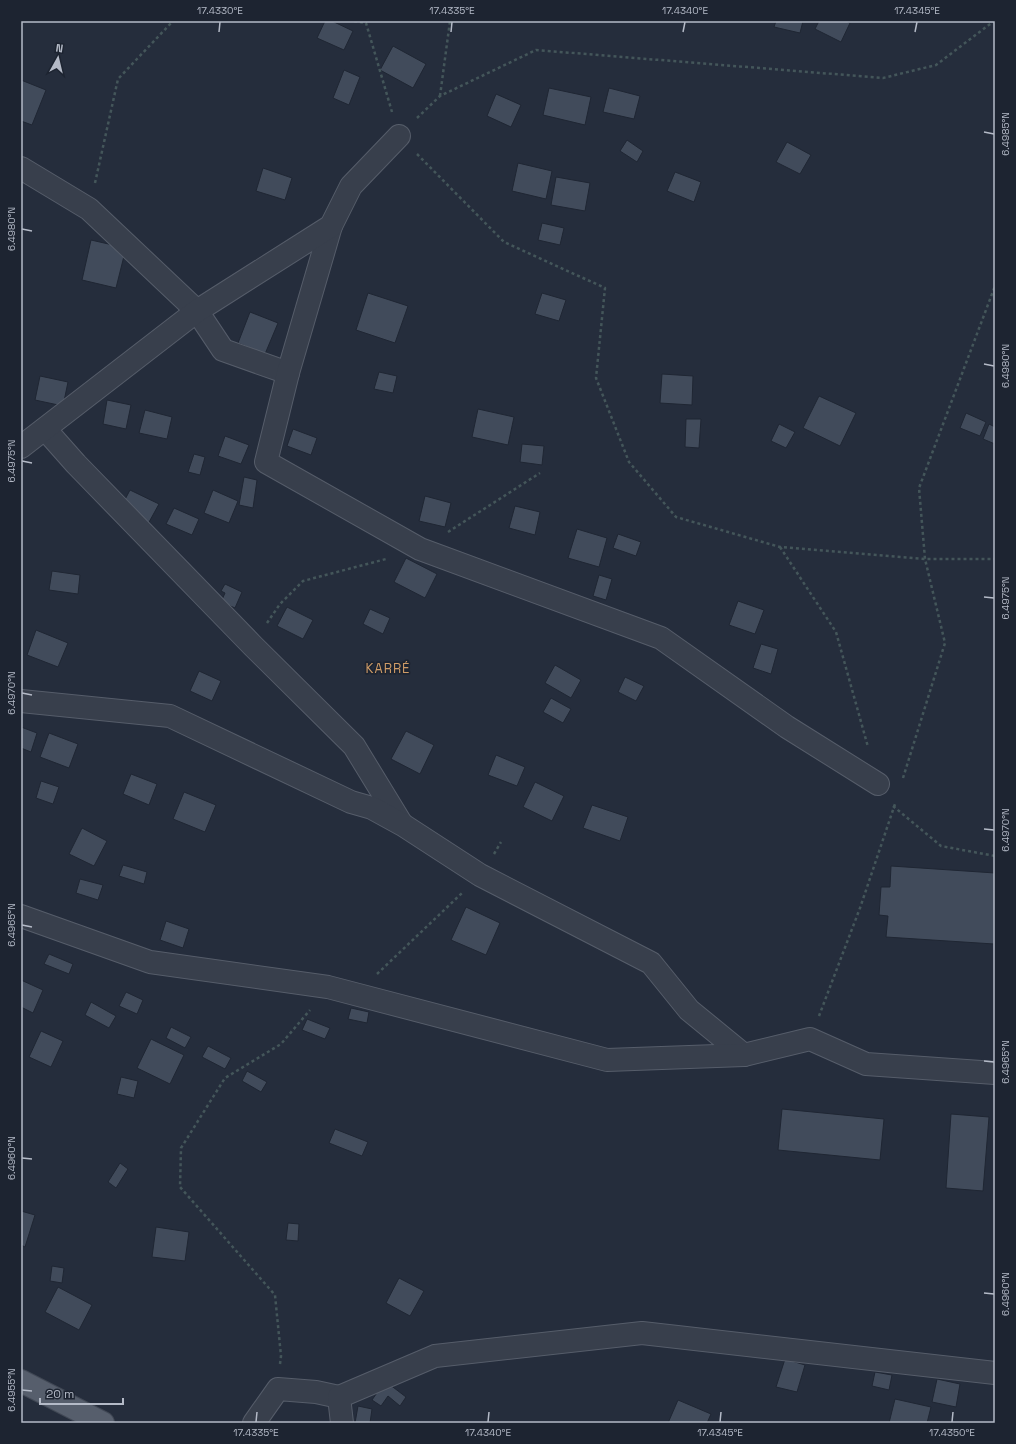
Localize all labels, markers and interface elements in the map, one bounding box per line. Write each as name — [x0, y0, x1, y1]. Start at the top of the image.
text: 17.4330°E — [197, 4, 243, 17]
text: 17.4335°E — [429, 4, 475, 17]
text: 17.4340°E — [662, 4, 708, 17]
text: 17.4345°E — [894, 4, 940, 17]
north arrow — [38, 38, 78, 78]
text: N — [55, 41, 64, 56]
text: 6.4985°N — [999, 112, 1012, 156]
text: 6.4980°N — [5, 207, 18, 251]
text: 6.4980°N — [999, 344, 1012, 388]
text: 6.4975°N — [5, 440, 18, 482]
text: 6.4975°N — [999, 577, 1012, 619]
district label: KARRÉ — [366, 660, 410, 677]
text: 6.4970°N — [5, 671, 18, 715]
text: 6.4970°N — [999, 808, 1012, 852]
text: 6.4965°N — [5, 903, 18, 947]
text: 6.4965°N — [999, 1040, 1012, 1084]
text: 6.4960°N — [5, 1136, 18, 1180]
text: 6.4960°N — [999, 1272, 1012, 1316]
text: 6.4955°N — [5, 1368, 18, 1412]
scale bar — [40, 1380, 123, 1406]
text: 20 m — [46, 1386, 74, 1402]
text: 17.4335°E — [233, 1426, 279, 1439]
text: 17.4340°E — [465, 1426, 511, 1439]
text: 17.4345°E — [697, 1426, 743, 1439]
text: 17.4350°E — [929, 1426, 975, 1439]

